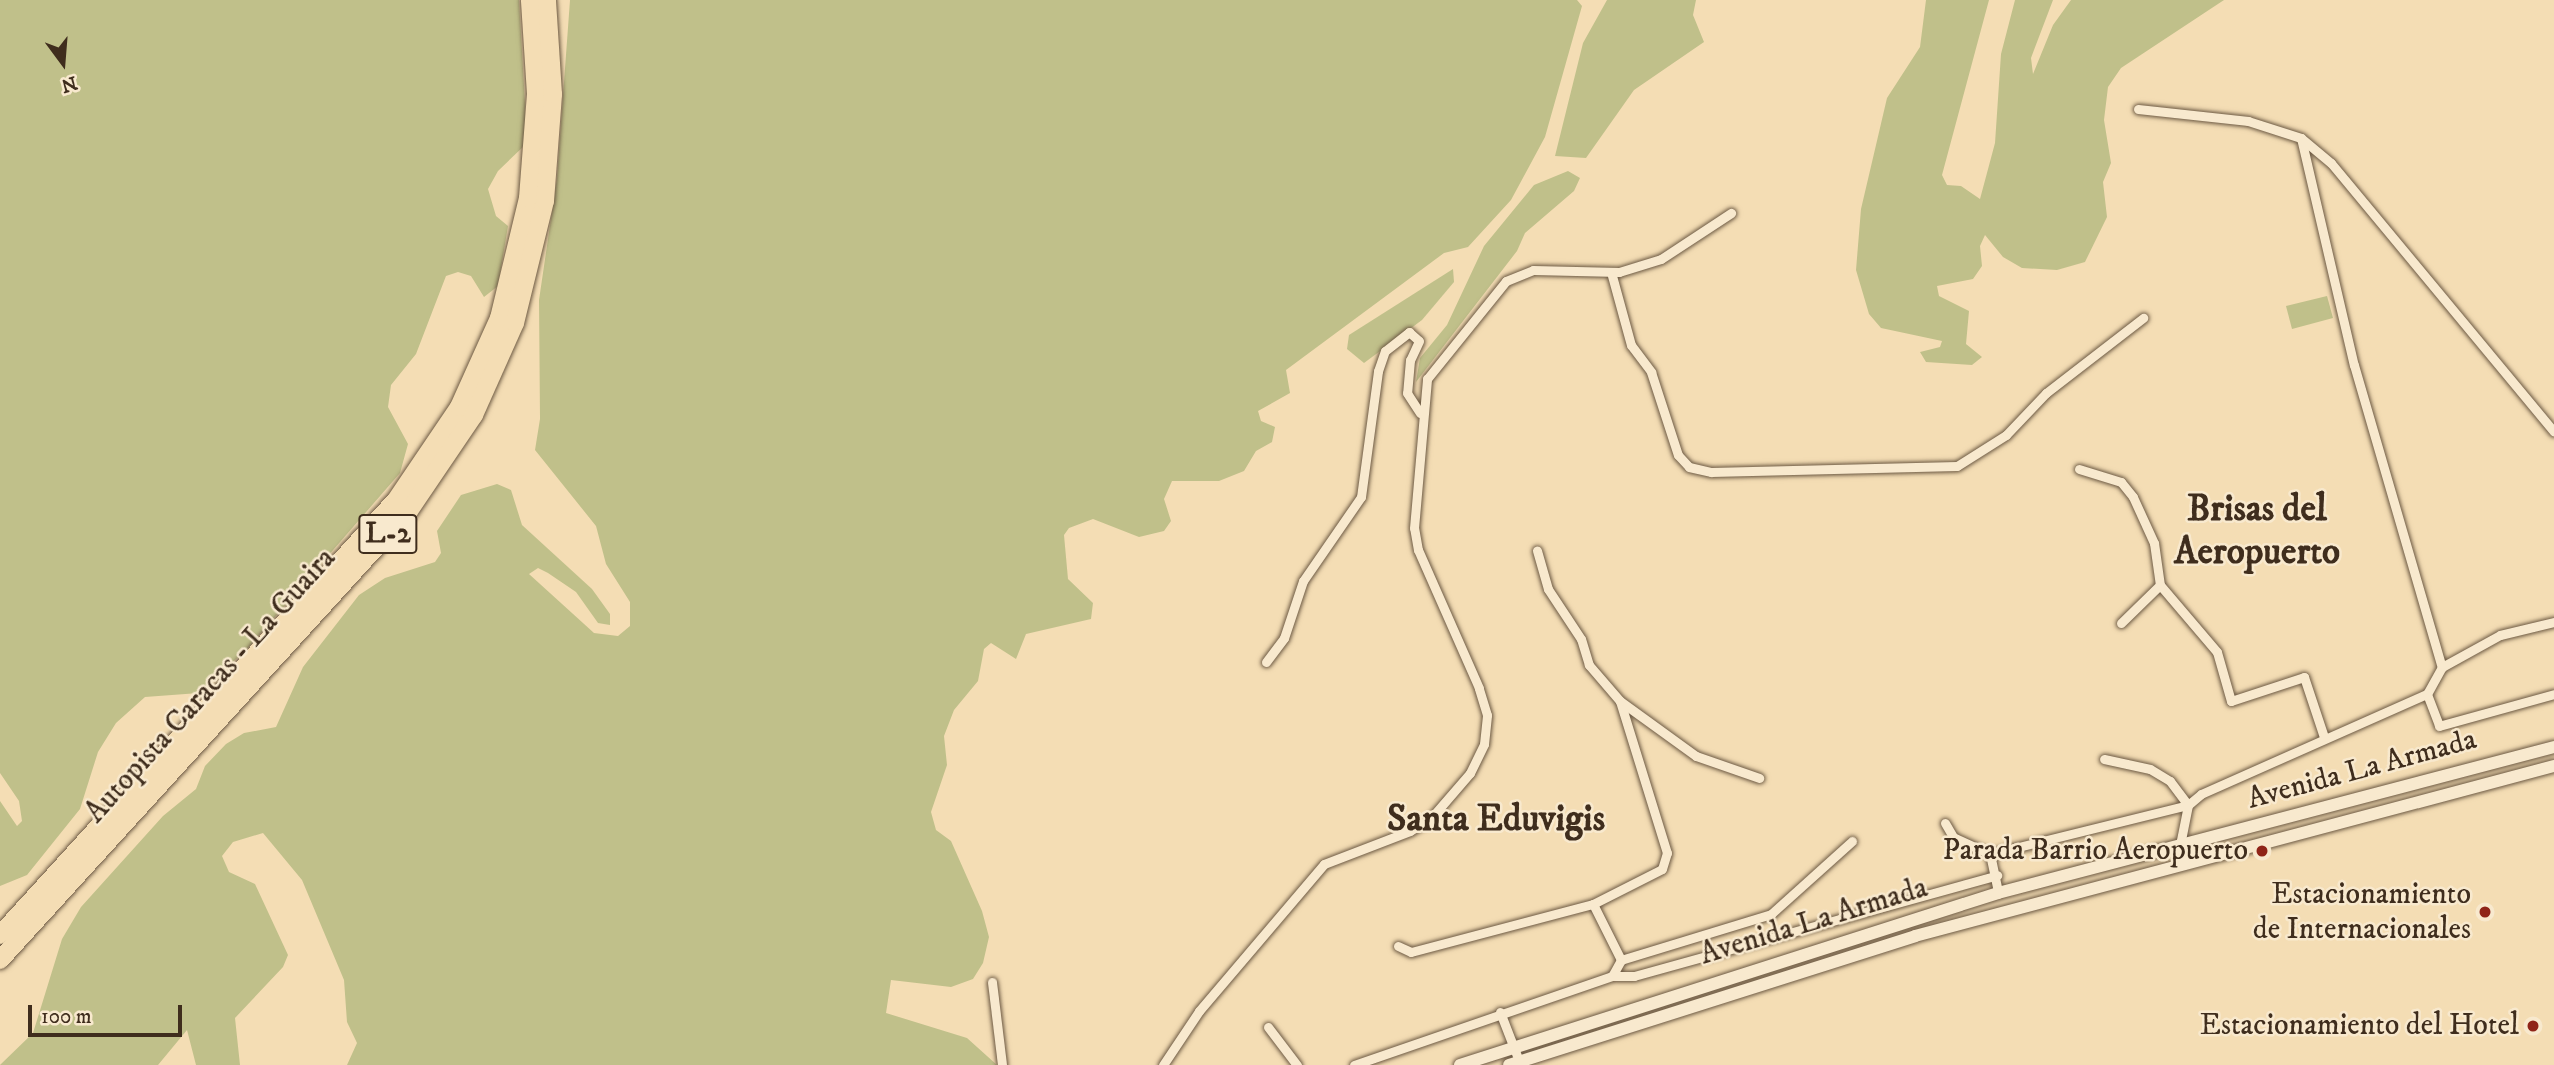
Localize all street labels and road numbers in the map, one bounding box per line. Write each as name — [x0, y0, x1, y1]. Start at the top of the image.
road number: L-2 — [358, 510, 418, 558]
street label: Autopista Caracas - La Guaira — [78, 541, 344, 831]
street label: Avenida La Armada — [2244, 722, 2480, 818]
street label: Avenida La Armada — [1696, 870, 1932, 974]

